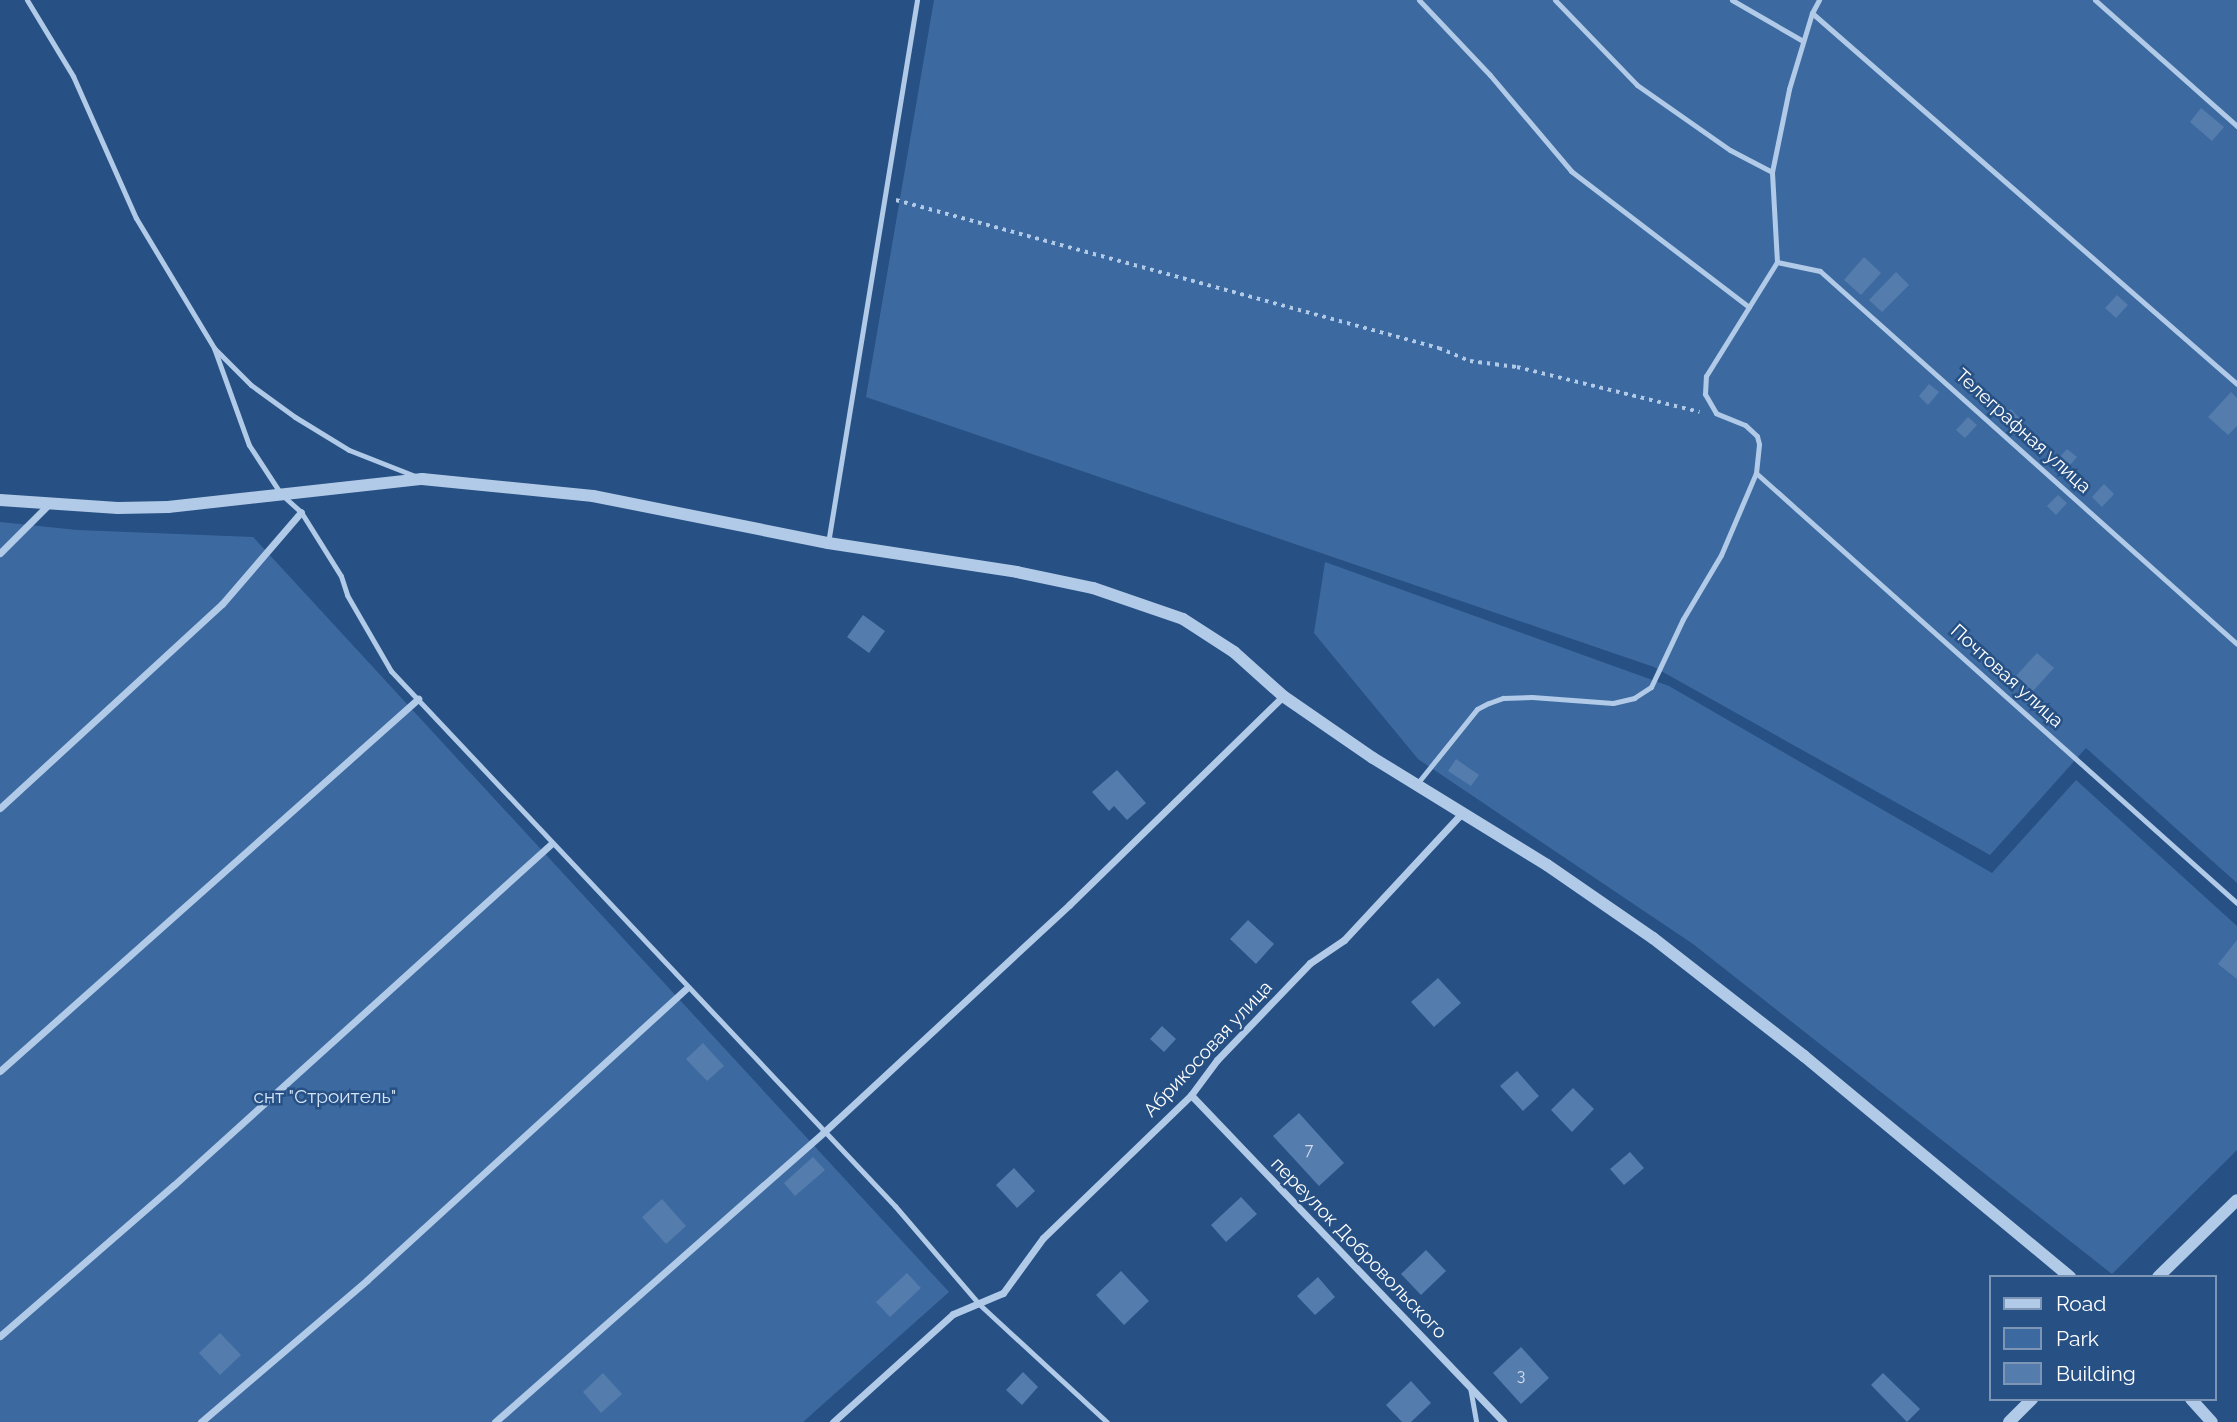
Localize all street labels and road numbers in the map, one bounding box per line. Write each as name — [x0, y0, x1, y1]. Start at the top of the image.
street label: Телеграфная улица — [1950, 364, 2096, 498]
street label: Почтовая улица — [1946, 619, 2068, 733]
street label: Абрикосовая улица — [1139, 976, 1277, 1122]
street label: переулок Добровольского — [1266, 1153, 1452, 1343]

